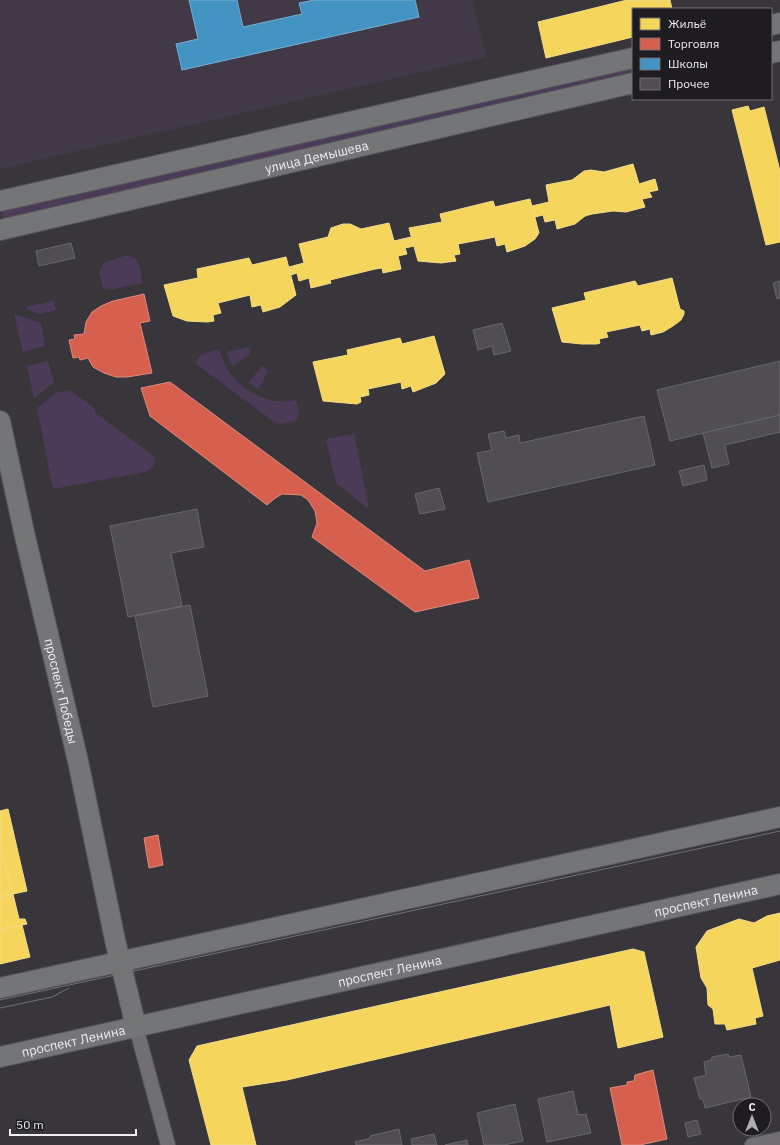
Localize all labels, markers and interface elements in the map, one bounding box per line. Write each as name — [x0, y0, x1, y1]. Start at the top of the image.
legend — [632, 8, 772, 100]
text: Жильё — [668, 16, 707, 31]
text: Торговля — [668, 36, 719, 51]
text: Школы — [668, 56, 708, 71]
text: Прочее — [668, 76, 710, 91]
street label: улица Демышева — [263, 137, 370, 177]
street label: проспект Победы — [40, 637, 82, 746]
street label: проспект Ленина — [652, 881, 759, 921]
street label: проспект Ленина — [336, 951, 443, 991]
street label: проспект Ленина — [20, 1021, 127, 1061]
north arrow — [732, 1097, 772, 1137]
text: С — [748, 1100, 756, 1114]
scale bar — [10, 1111, 136, 1137]
text: 50 m — [16, 1117, 44, 1132]

